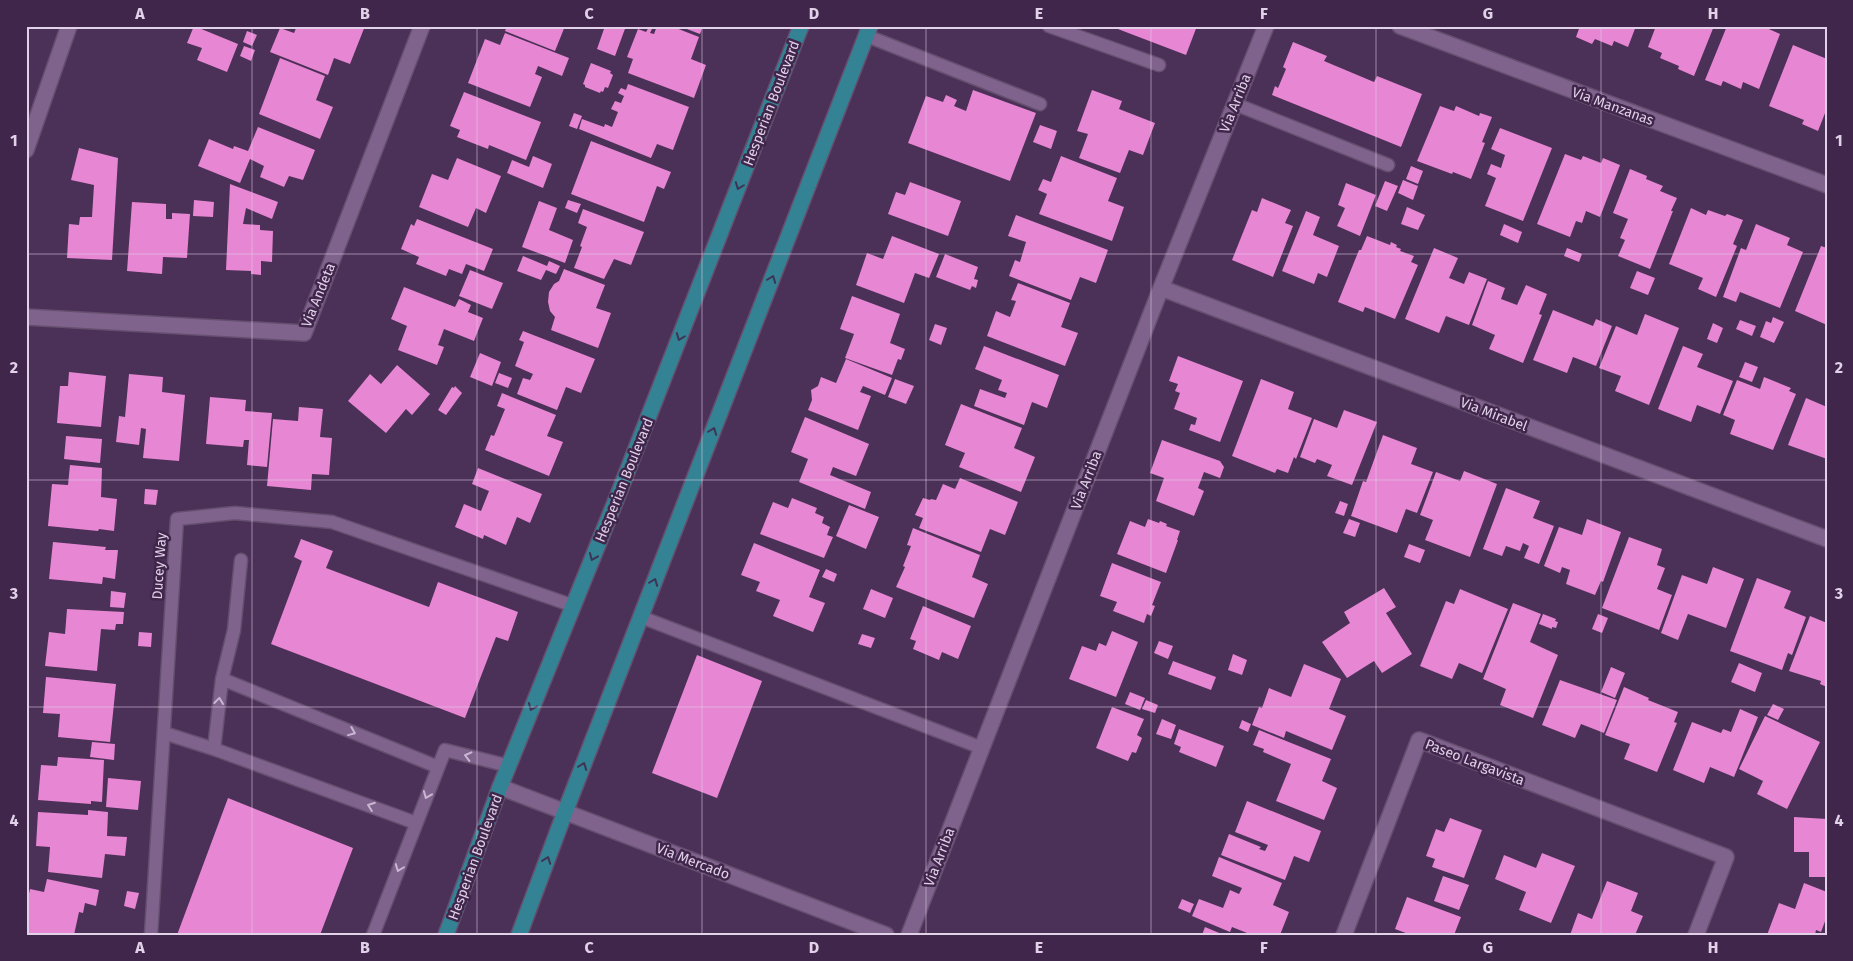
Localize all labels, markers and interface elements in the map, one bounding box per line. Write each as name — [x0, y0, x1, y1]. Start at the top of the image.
text: A — [134, 4, 145, 23]
text: B — [360, 4, 370, 23]
text: C — [584, 4, 594, 23]
text: D — [809, 4, 819, 23]
text: E — [1035, 4, 1043, 23]
text: F — [1260, 4, 1268, 23]
text: G — [1483, 4, 1493, 23]
text: H — [1708, 4, 1718, 23]
street label: Hesperian Boulevard — [740, 38, 803, 168]
street label: Via Arriba — [1216, 71, 1255, 135]
street label: Via Manzanas — [1570, 84, 1656, 129]
text: 1 — [10, 131, 18, 150]
text: 1 — [1835, 131, 1843, 150]
one-way arrow — [735, 181, 745, 190]
street label: Via Andeta — [298, 261, 339, 330]
one-way arrow — [766, 275, 776, 284]
one-way arrow — [676, 332, 686, 341]
text: 2 — [10, 358, 18, 377]
text: 2 — [1835, 358, 1843, 377]
street label: Via Mirabel — [1458, 394, 1530, 435]
street label: Hesperian Boulevard — [592, 416, 657, 545]
one-way arrow — [707, 427, 717, 435]
street label: Via Arriba — [1067, 448, 1105, 512]
street label: Ducey Way — [149, 532, 170, 600]
one-way arrow — [589, 552, 600, 561]
one-way arrow — [648, 578, 658, 587]
text: 3 — [9, 584, 18, 603]
text: 3 — [1834, 584, 1843, 603]
one-way arrow — [213, 696, 224, 704]
one-way arrow — [528, 703, 538, 711]
one-way arrow — [347, 726, 356, 736]
street label: Paseo Largavista — [1423, 736, 1527, 789]
one-way arrow — [463, 751, 472, 762]
one-way arrow — [577, 762, 587, 771]
one-way arrow — [423, 790, 434, 799]
street label: Hesperian Boulevard — [445, 792, 506, 922]
one-way arrow — [367, 802, 375, 812]
text: 4 — [9, 811, 19, 830]
text: 4 — [1834, 811, 1844, 830]
street label: Via Arriba — [920, 825, 958, 889]
street label: Via Mercado — [654, 840, 732, 883]
one-way arrow — [541, 856, 551, 865]
one-way arrow — [395, 863, 405, 872]
text: A — [134, 938, 145, 957]
text: B — [360, 938, 370, 957]
text: C — [584, 938, 594, 957]
text: D — [809, 938, 819, 957]
text: E — [1035, 938, 1043, 957]
text: F — [1260, 938, 1268, 957]
text: G — [1483, 938, 1493, 957]
text: H — [1708, 938, 1718, 957]

